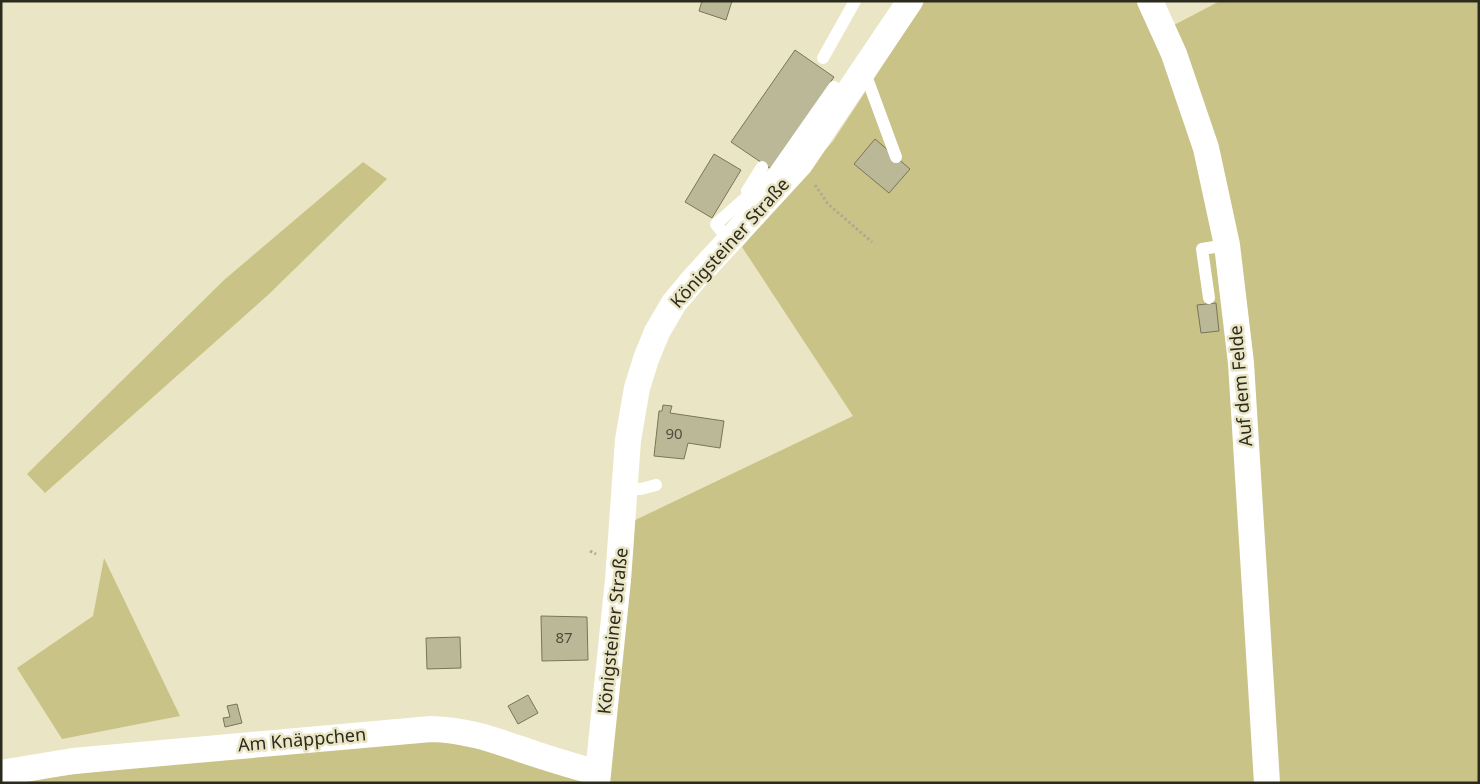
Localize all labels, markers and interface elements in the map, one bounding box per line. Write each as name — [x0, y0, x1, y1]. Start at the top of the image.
street label: Königsteiner Straße — [664, 172, 794, 313]
street label: Auf dem Felde — [1223, 324, 1257, 448]
house number: 90 — [665, 423, 683, 443]
street label: Königsteiner Straße — [591, 546, 633, 715]
house number: 87 — [555, 627, 573, 647]
street label: Am Knäppchen — [237, 721, 367, 757]

